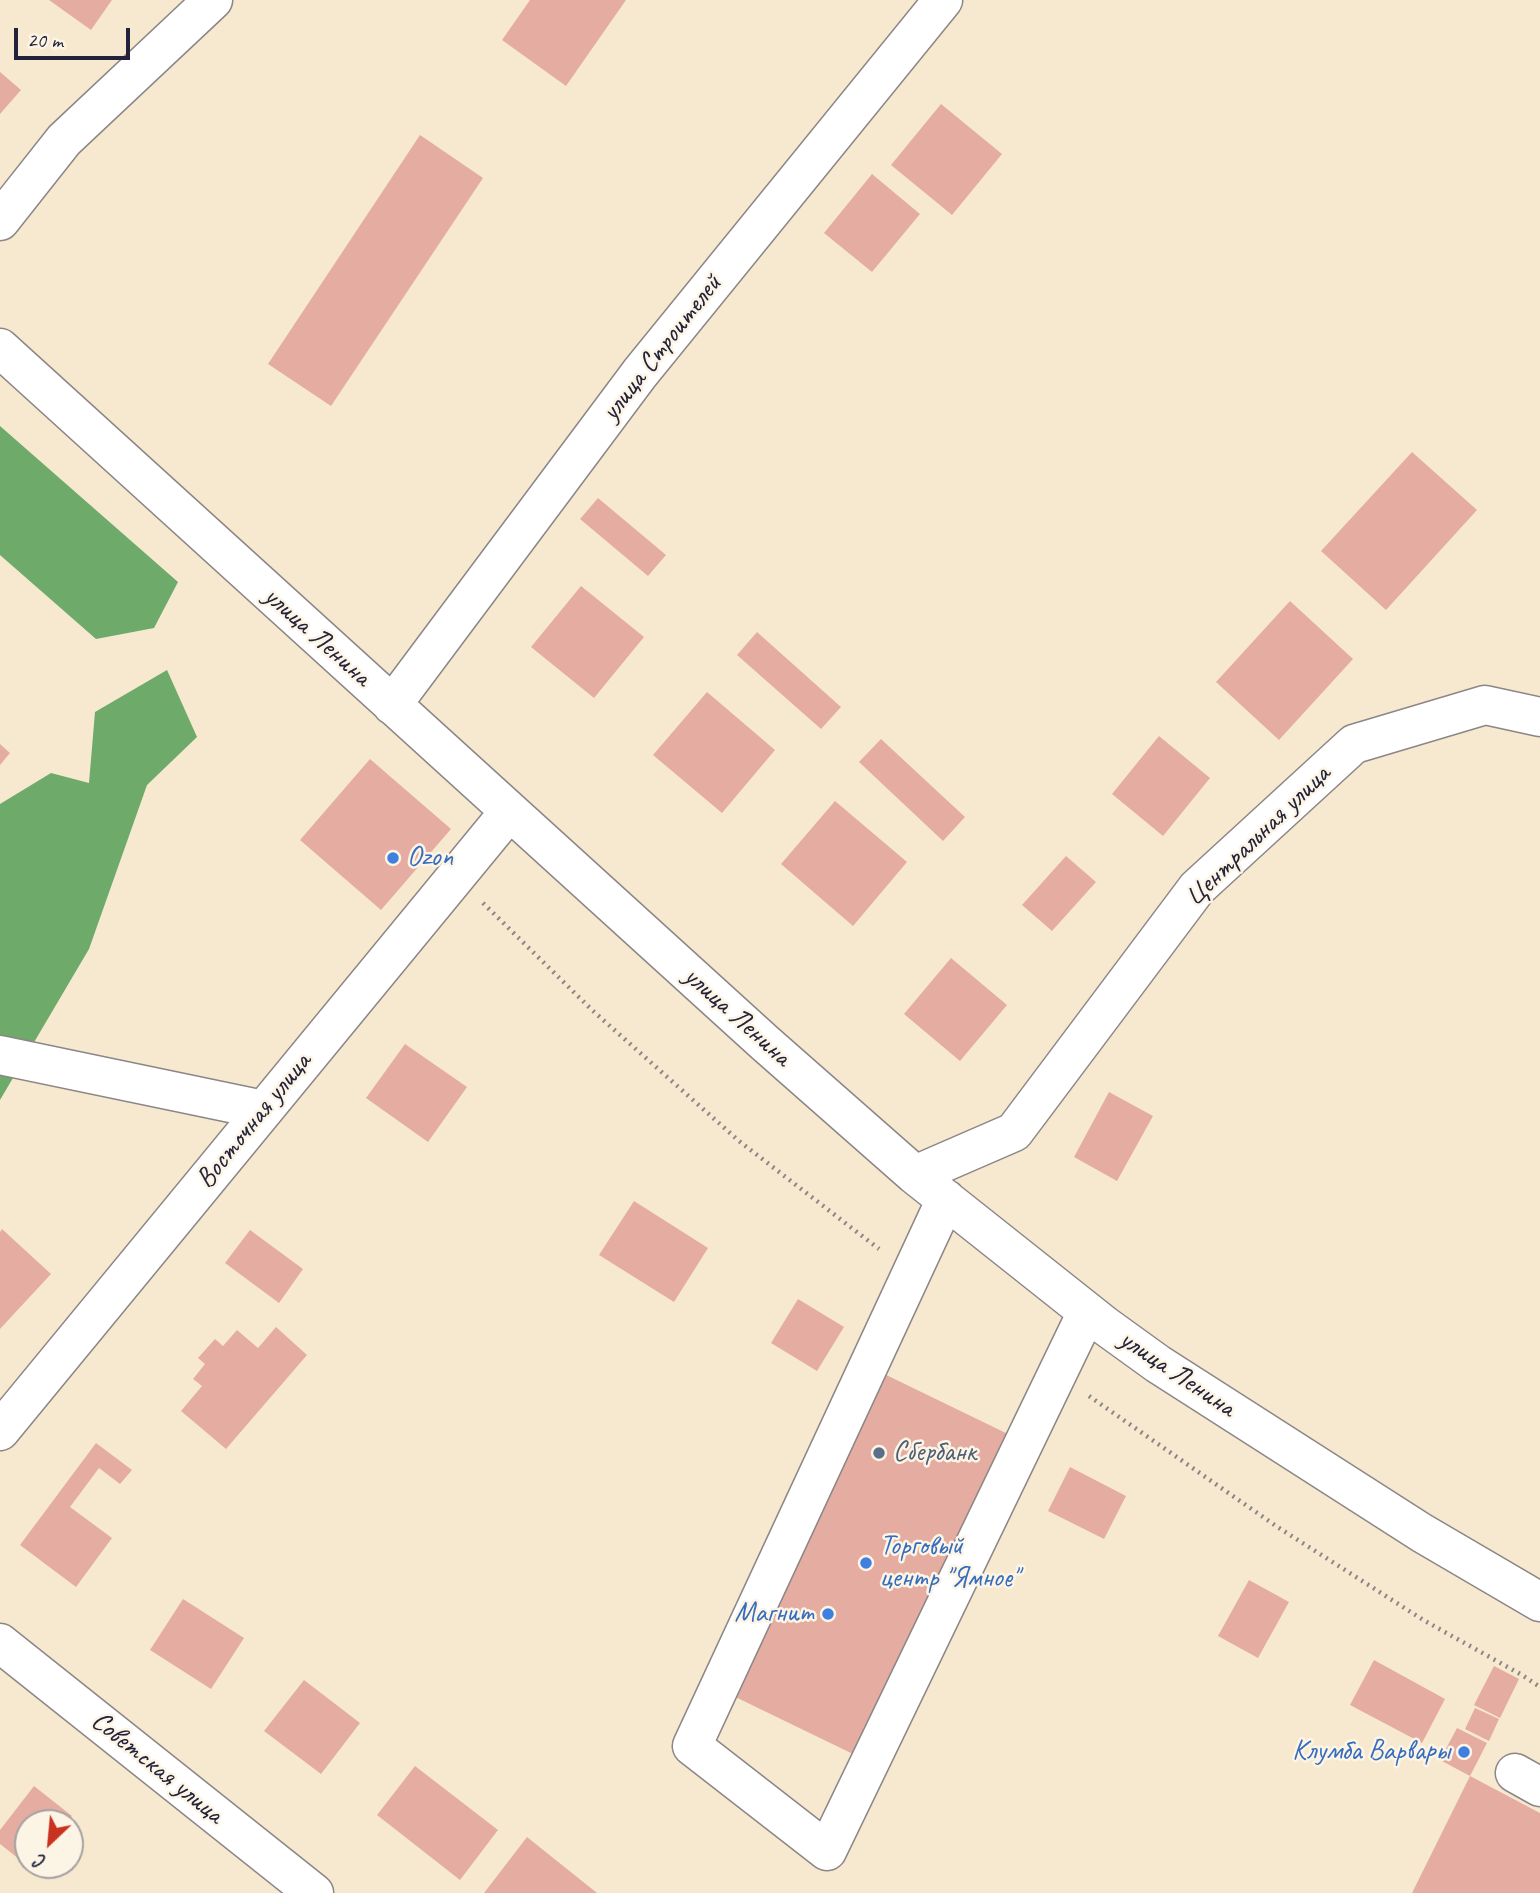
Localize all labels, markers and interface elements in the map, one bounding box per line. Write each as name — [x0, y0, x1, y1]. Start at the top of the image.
scale bar — [18, 14, 133, 58]
text: 20 m — [27, 27, 63, 53]
street label: улица Строителей — [594, 268, 730, 428]
street label: улица Ленина — [256, 580, 378, 694]
street label: Центральная улица — [1178, 758, 1338, 914]
place label: Ozon — [407, 841, 453, 875]
marker: Ozon — [385, 850, 401, 866]
street label: улица Ленина — [676, 960, 798, 1074]
street label: Восточная улица — [189, 1046, 319, 1196]
street label: улица Ленина — [1113, 1323, 1241, 1425]
place label: Сбербанк — [893, 1436, 976, 1470]
marker: Сбербанк — [871, 1445, 887, 1461]
place label: Торговый центр "Ямное" — [880, 1530, 1018, 1596]
marker: Торговый центр "Ямное" — [858, 1555, 874, 1571]
place label: Магнит — [734, 1597, 814, 1631]
marker: Магнит — [820, 1606, 836, 1622]
street label: Советская улица — [84, 1704, 230, 1832]
place label: Клумба Варвары — [1292, 1735, 1450, 1769]
marker: Клумба Варвары — [1456, 1744, 1472, 1760]
north arrow — [14, 1809, 84, 1879]
text: С — [31, 1848, 50, 1874]

